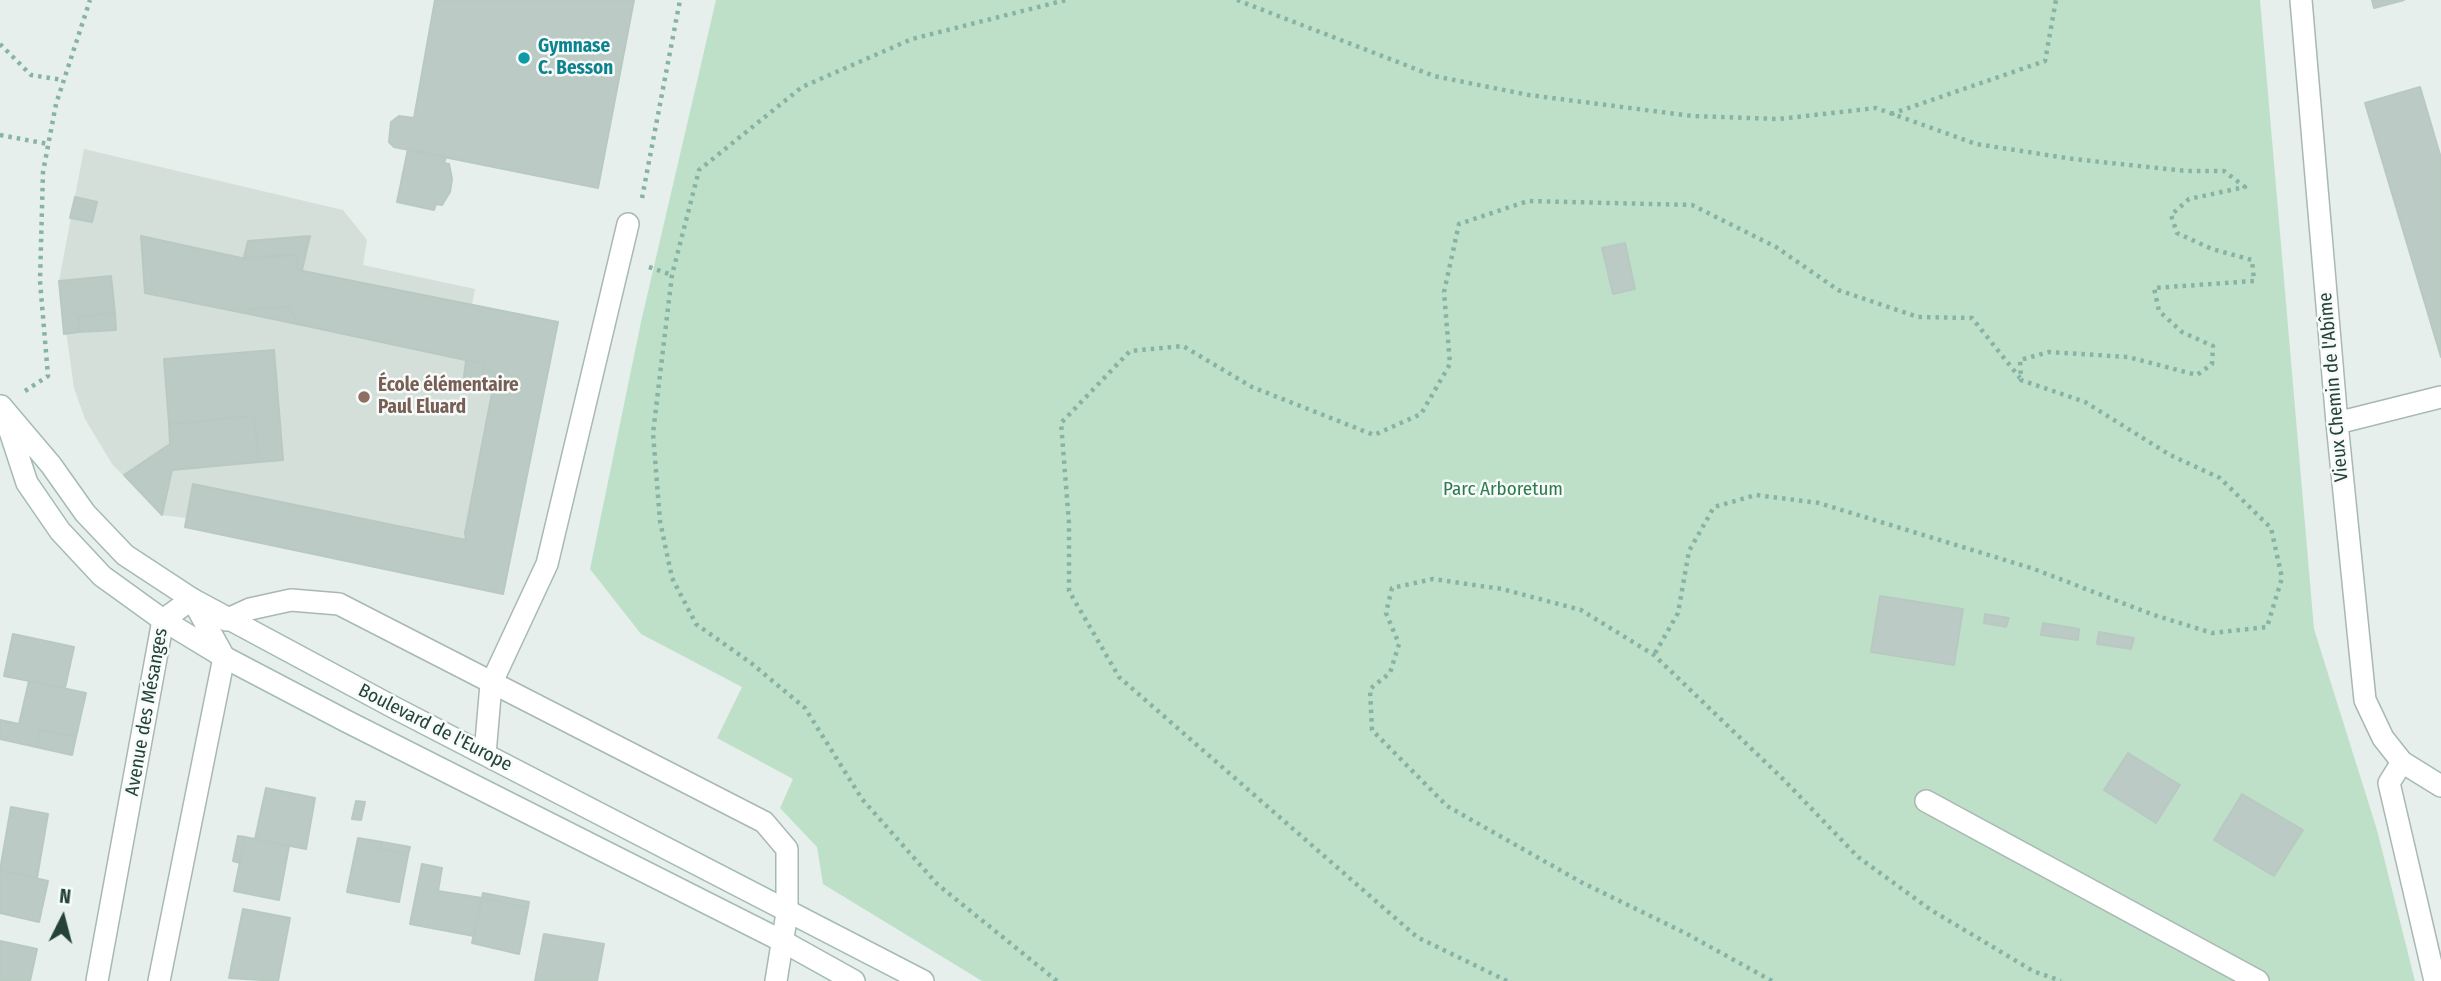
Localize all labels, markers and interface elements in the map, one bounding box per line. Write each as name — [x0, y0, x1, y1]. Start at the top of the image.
place label: Gymnase C. Besson — [538, 36, 613, 80]
marker: Gymnase C. Besson — [516, 50, 532, 66]
street label: Vieux Chemin de l'Abîme — [2314, 291, 2354, 483]
place label: École élémentaire Paul Eluard — [378, 375, 519, 419]
marker: École élémentaire Paul Eluard — [356, 389, 372, 405]
park label: Parc Arboretum — [1443, 479, 1563, 501]
street label: Avenue des Mésanges — [121, 626, 173, 798]
street label: Boulevard de l'Europe — [354, 679, 516, 777]
north arrow — [28, 883, 98, 953]
text: N — [58, 885, 72, 909]

